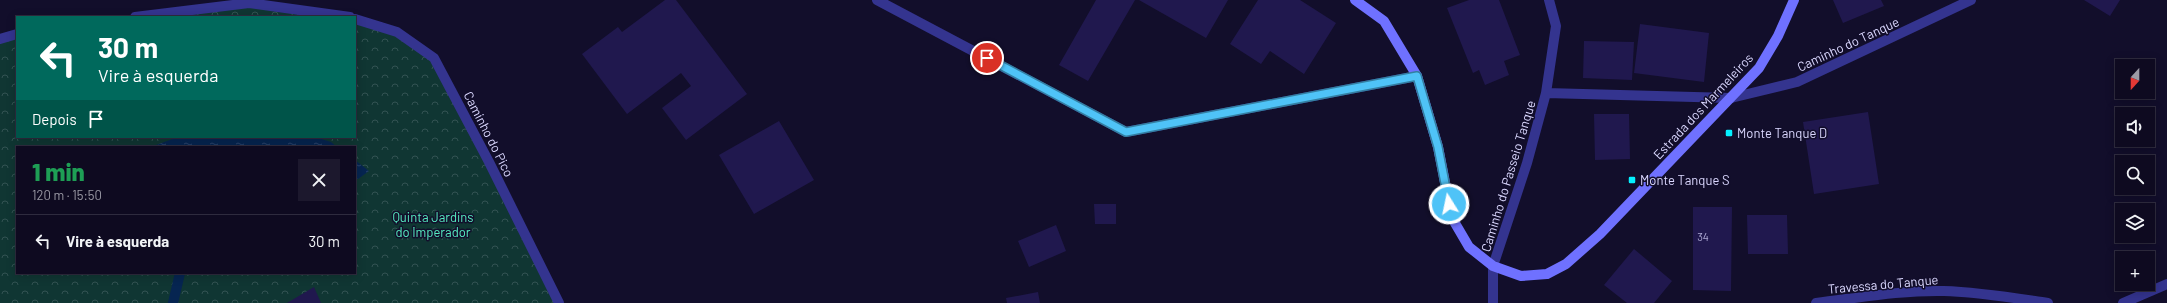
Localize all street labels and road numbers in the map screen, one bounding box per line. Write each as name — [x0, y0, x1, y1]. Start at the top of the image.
street label: Caminho do Tanque — [1794, 13, 1902, 75]
street label: Estrada dos Marmeleiros — [1650, 50, 1756, 162]
street label: Caminho do Pico — [461, 89, 517, 179]
street label: Caminho do Passeio Tanque — [1477, 98, 1539, 254]
street label: Travessa do Tanque — [1827, 271, 1939, 297]

